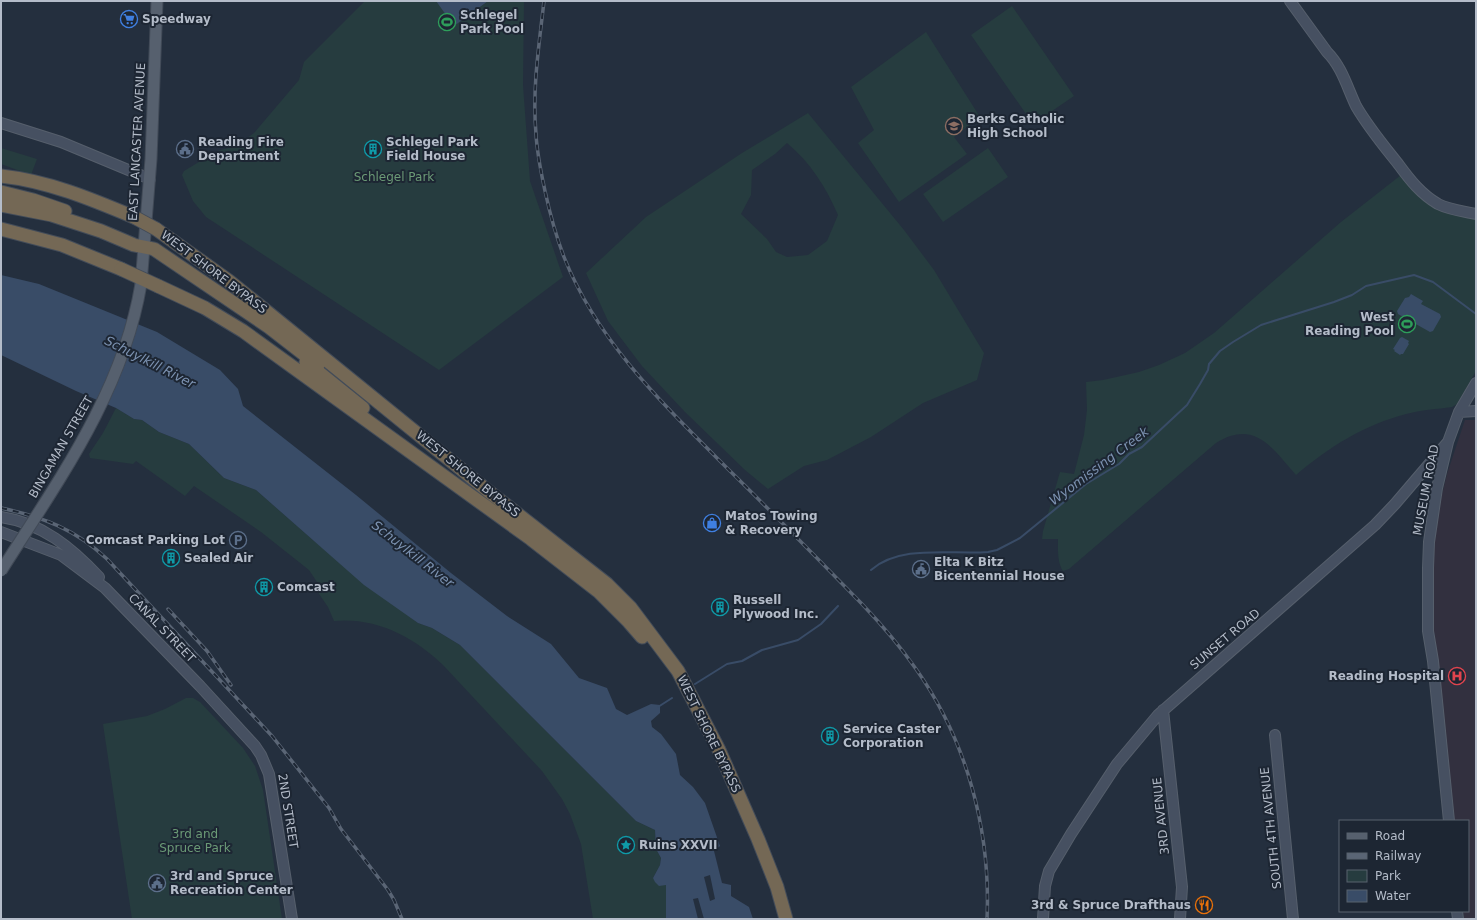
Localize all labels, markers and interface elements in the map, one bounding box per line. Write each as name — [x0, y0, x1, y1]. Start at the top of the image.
place label: Schlegel Park Pool — [460, 8, 524, 36]
supermarket icon: Speedway — [119, 9, 139, 29]
place label: Speedway — [142, 12, 211, 26]
sports icon: Schlegel Park Pool — [437, 12, 457, 32]
street label: EAST LANCASTER AVENUE — [126, 62, 148, 222]
place label: Berks Catholic High School — [967, 112, 1064, 140]
school or university icon: Berks Catholic High School — [944, 116, 964, 136]
place label: Reading Fire Department — [198, 135, 284, 163]
place label: Schlegel Park Field House — [386, 135, 479, 163]
public building icon: Reading Fire Department — [175, 139, 195, 159]
building icon: Schlegel Park Field House — [363, 139, 383, 159]
park label: Schlegel Park — [354, 170, 434, 184]
street label: WEST SHORE BYPASS — [158, 228, 270, 316]
place label: West Reading Pool — [1305, 310, 1394, 338]
sports icon: West Reading Pool — [1397, 314, 1417, 334]
water label: Schuylkill River — [102, 333, 199, 392]
street label: BINGAMAN STREET — [26, 393, 96, 500]
water label: Wyomissing Creek — [1046, 423, 1152, 508]
street label: WEST SHORE BYPASS — [414, 428, 522, 520]
street label: MUSEUM ROAD — [1410, 443, 1442, 537]
place label: Matos Towing & Recovery — [725, 509, 818, 537]
shop icon: Matos Towing & Recovery — [702, 513, 722, 533]
water label: Schuylkill River — [369, 517, 458, 592]
parking icon: Comcast Parking Lot — [228, 530, 248, 550]
place label: Comcast Parking Lot — [86, 533, 225, 547]
building icon: Sealed Air — [161, 548, 181, 568]
place label: Sealed Air — [184, 551, 253, 565]
place label: Elta K Bitz Bicentennial House — [934, 555, 1065, 583]
public building icon: Elta K Bitz Bicentennial House — [911, 559, 931, 579]
building icon: Comcast — [254, 577, 274, 597]
place label: Comcast — [277, 580, 335, 594]
street label: CANAL STREET — [126, 591, 199, 666]
place label: Russell Plywood Inc. — [733, 593, 819, 621]
building icon: Russell Plywood Inc. — [710, 597, 730, 617]
street label: SUNSET ROAD — [1187, 606, 1263, 672]
hospital icon: Reading Hospital — [1447, 666, 1467, 686]
place label: Reading Hospital — [1328, 669, 1444, 683]
street label: WEST SHORE BYPASS — [674, 673, 744, 795]
place label: Service Caster Corporation — [843, 722, 941, 750]
building icon: Service Caster Corporation — [820, 726, 840, 746]
street label: SOUTH 4TH AVENUE — [1258, 766, 1284, 890]
street label: 2ND STREET — [275, 773, 301, 850]
street label: 3RD AVENUE — [1150, 777, 1172, 855]
legend — [1339, 820, 1469, 912]
park label: 3rd and Spruce Park — [159, 827, 231, 855]
text: Road — [1375, 829, 1405, 843]
place icon: Ruins XXVII — [616, 835, 636, 855]
place label: Ruins XXVII — [639, 838, 717, 852]
text: Railway — [1375, 849, 1421, 863]
place label: 3rd and Spruce Recreation Center — [170, 869, 293, 897]
text: Park — [1375, 869, 1401, 883]
public building icon: 3rd and Spruce Recreation Center — [147, 873, 167, 893]
text: Water — [1375, 889, 1411, 903]
restaurant icon: 3rd & Spruce Drafthaus — [1194, 895, 1214, 915]
place label: 3rd & Spruce Drafthaus — [1031, 898, 1191, 912]

